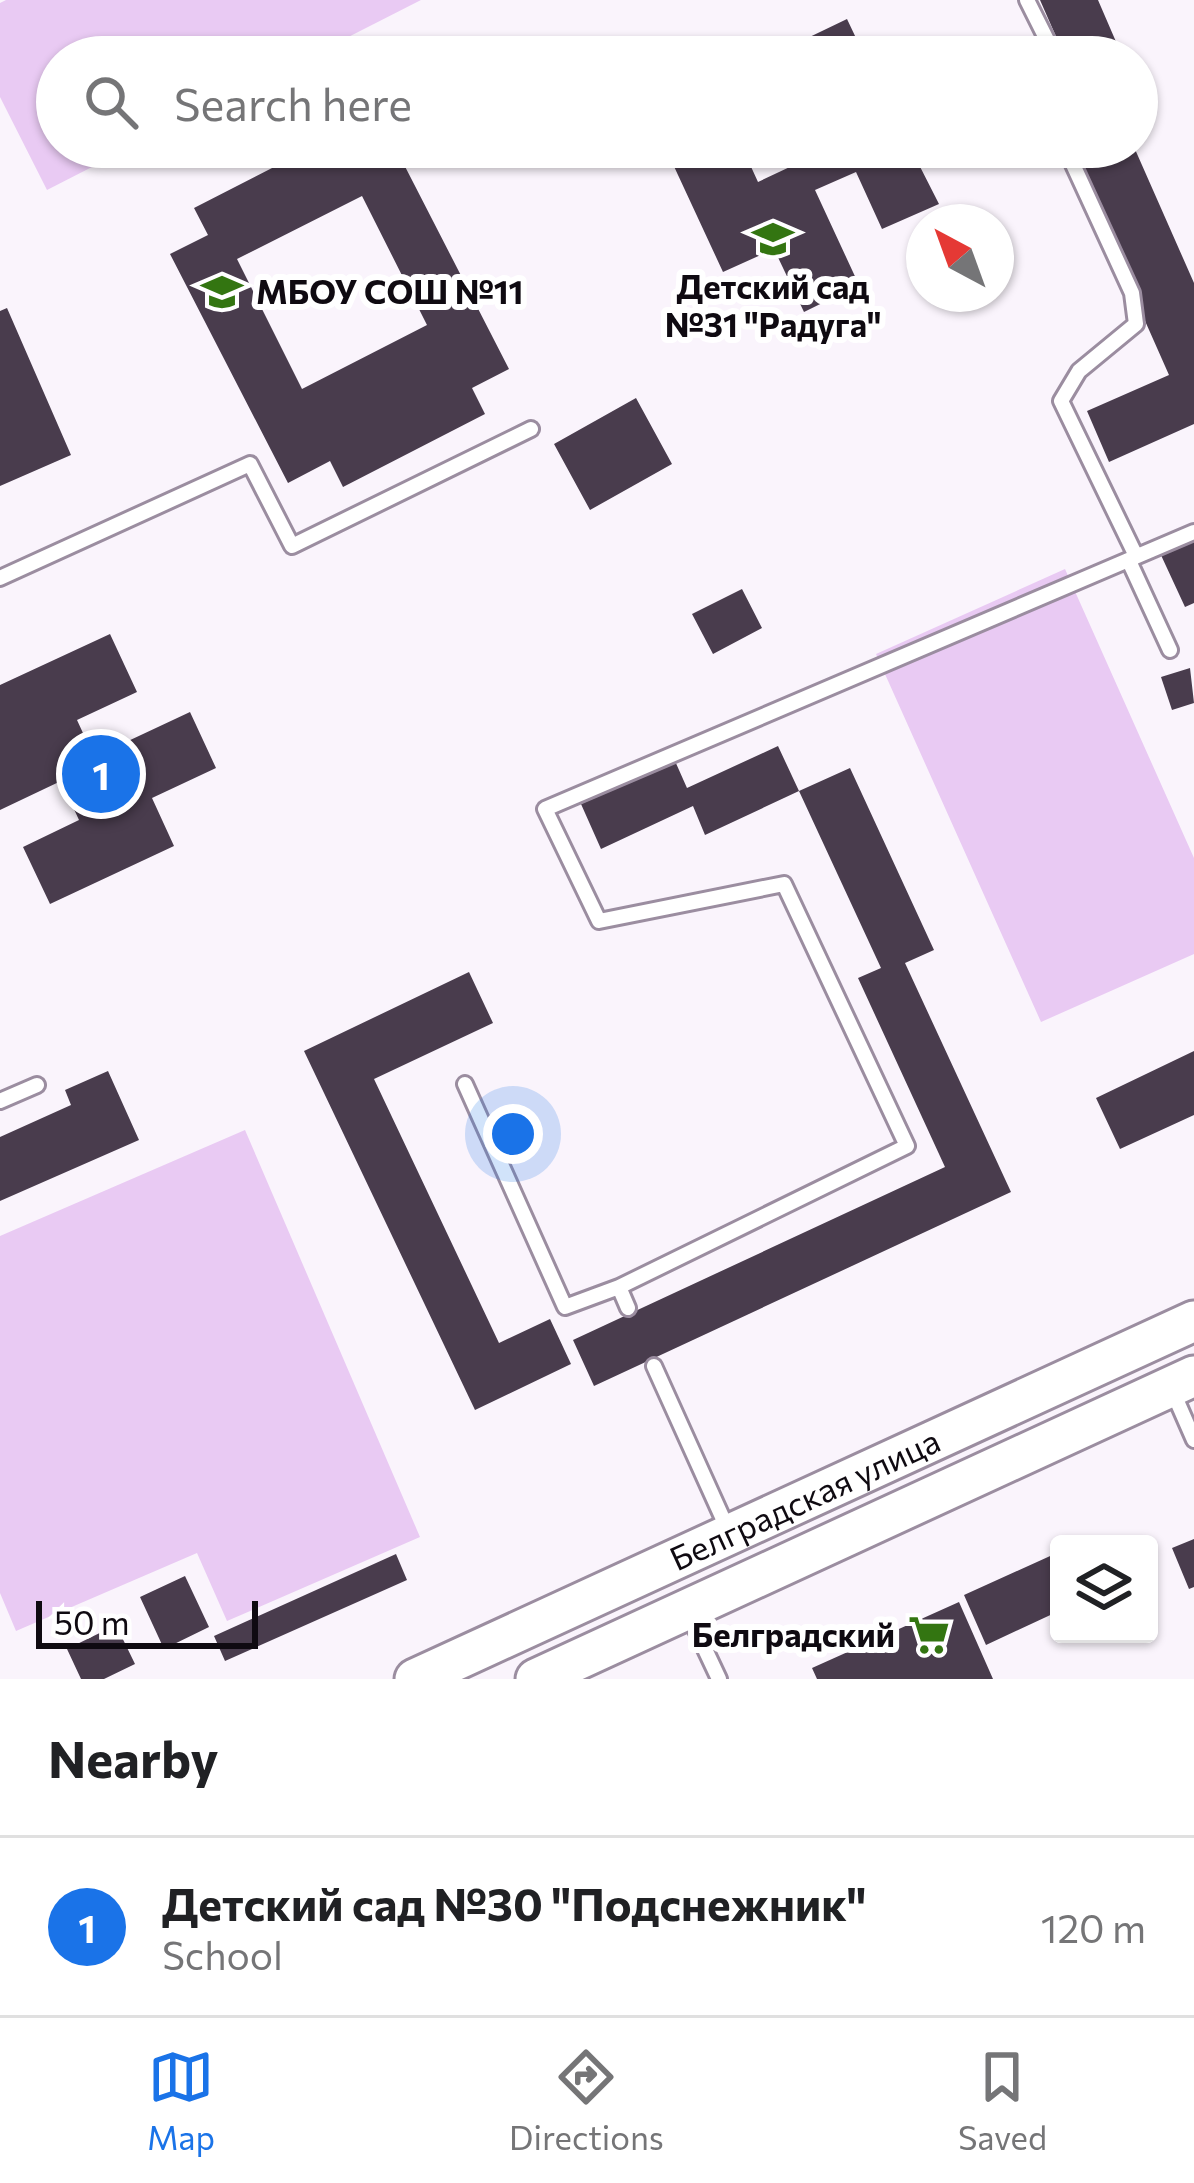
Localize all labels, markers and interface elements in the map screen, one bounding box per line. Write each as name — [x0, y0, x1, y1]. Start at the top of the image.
search box — [36, 36, 1158, 168]
icon: search — [78, 69, 144, 135]
text: Search here — [174, 75, 412, 130]
north arrow — [906, 204, 1014, 312]
school or university icon: Детский сад №31 "Радуга" — [750, 216, 796, 262]
place label: Детский сад №31 "Радуга" — [665, 265, 881, 344]
school or university icon: МБОУ СОШ №11 — [199, 269, 245, 315]
place label: МБОУ СОШ №11 — [256, 270, 524, 311]
pin: 1 — [62, 729, 140, 819]
your location — [483, 1104, 543, 1164]
street label: Белградская улица — [663, 1419, 946, 1578]
map controls — [1050, 1535, 1158, 1643]
button: layers — [1050, 1535, 1158, 1643]
scale bar — [36, 1595, 258, 1648]
text: 50 m — [54, 1601, 130, 1642]
supermarket icon: Белградский — [906, 1612, 952, 1658]
place label: Белградский — [692, 1613, 895, 1654]
text: Nearby — [48, 1726, 218, 1789]
text: Детский сад №30 "Подснежник" — [162, 1875, 866, 1930]
text: 1 — [78, 1903, 96, 1951]
text: 120 m — [1041, 1903, 1146, 1951]
text: School — [162, 1930, 283, 1978]
tab: Map — [147, 2044, 215, 2157]
tab: Directions — [509, 2044, 664, 2157]
tab: Saved — [958, 2044, 1047, 2157]

